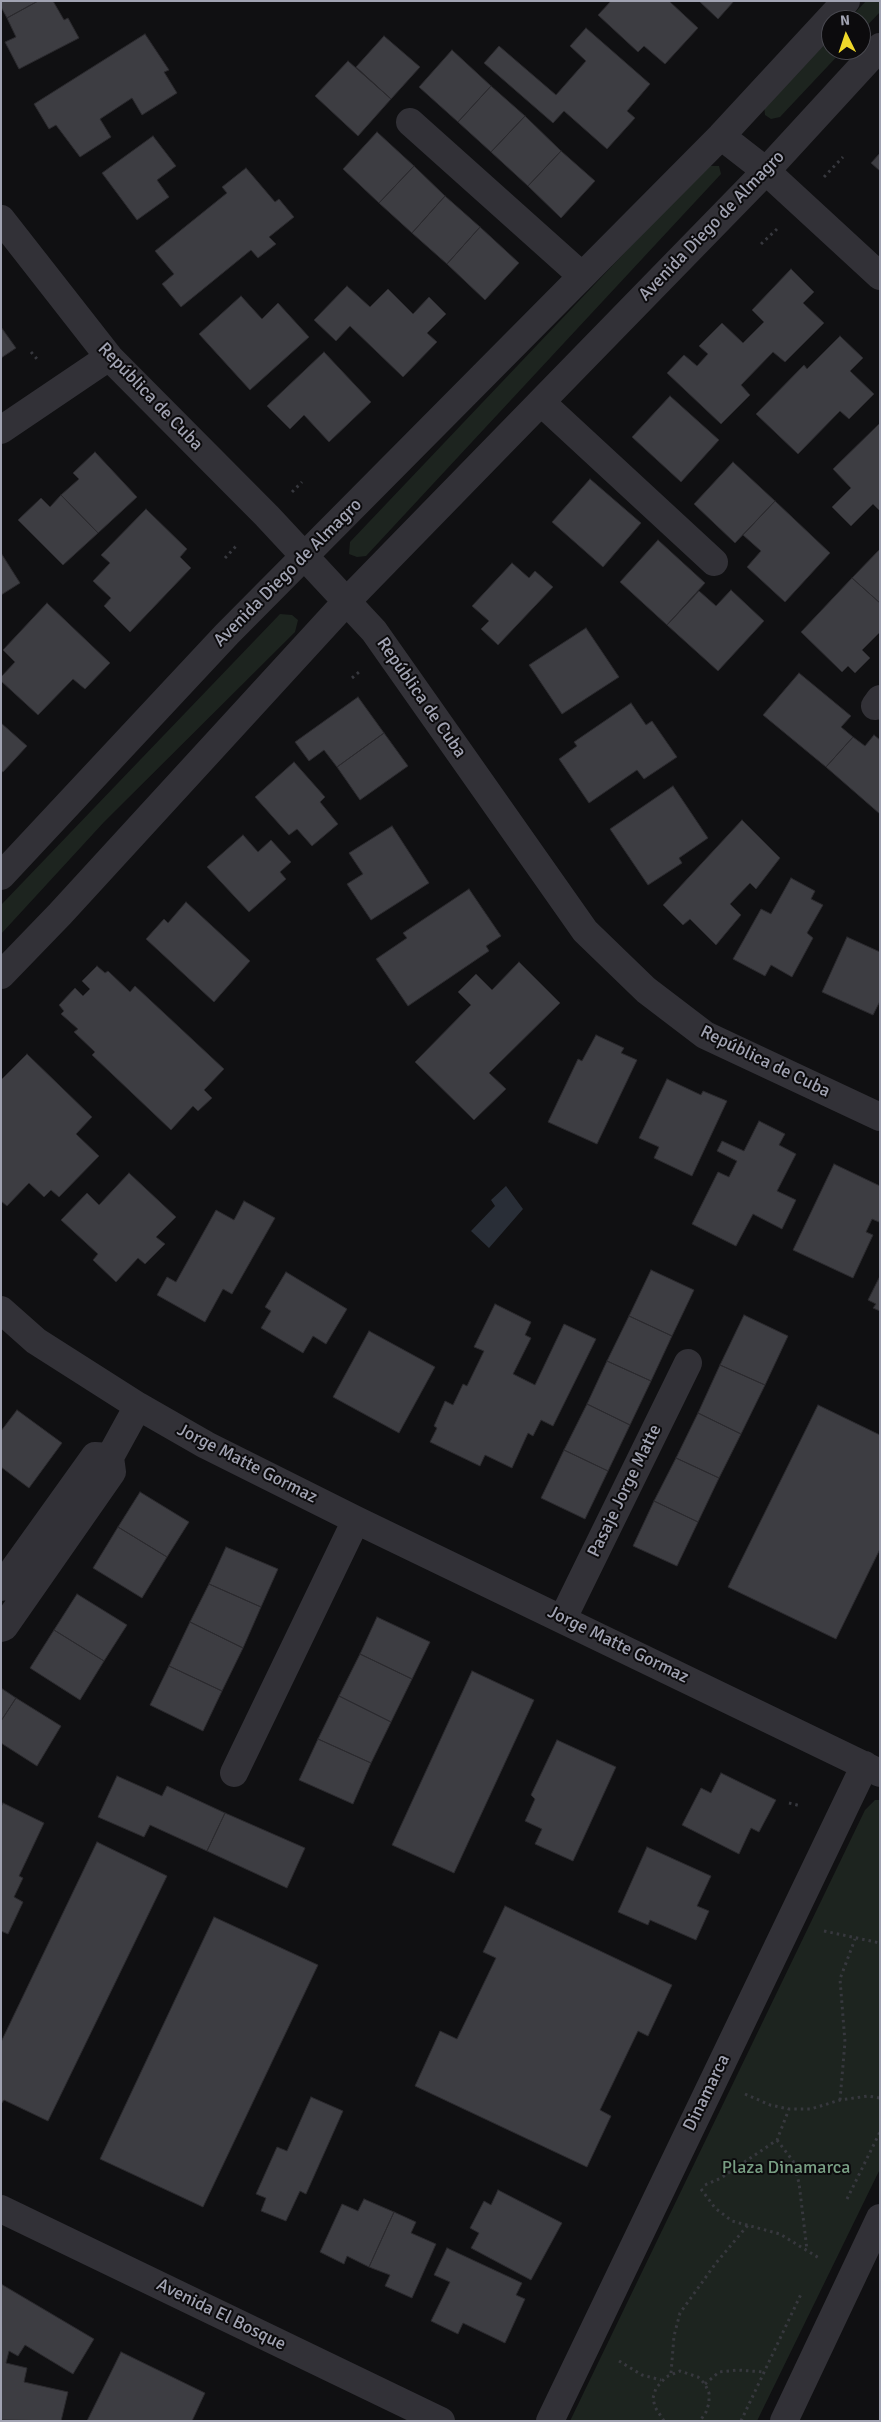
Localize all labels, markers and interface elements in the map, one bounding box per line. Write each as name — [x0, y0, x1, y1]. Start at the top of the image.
north arrow — [821, 10, 871, 60]
text: N — [840, 12, 850, 29]
street label: Avenida Diego de Almagro — [635, 146, 789, 306]
street label: República de Cuba — [93, 338, 207, 456]
street label: Avenida Diego de Almagro — [209, 494, 367, 652]
street label: República de Cuba — [371, 634, 471, 762]
street label: República de Cuba — [697, 1021, 833, 1103]
street label: Jorge Matte Gormaz — [173, 1419, 321, 1509]
street label: Pasaje Jorge Matte — [583, 1421, 667, 1561]
street label: Jorge Matte Gormaz — [544, 1601, 692, 1689]
street label: Dinamarca — [679, 2051, 735, 2135]
park label: Plaza Dinamarca — [722, 2157, 850, 2179]
street label: Avenida El Bosque — [153, 2274, 289, 2356]

